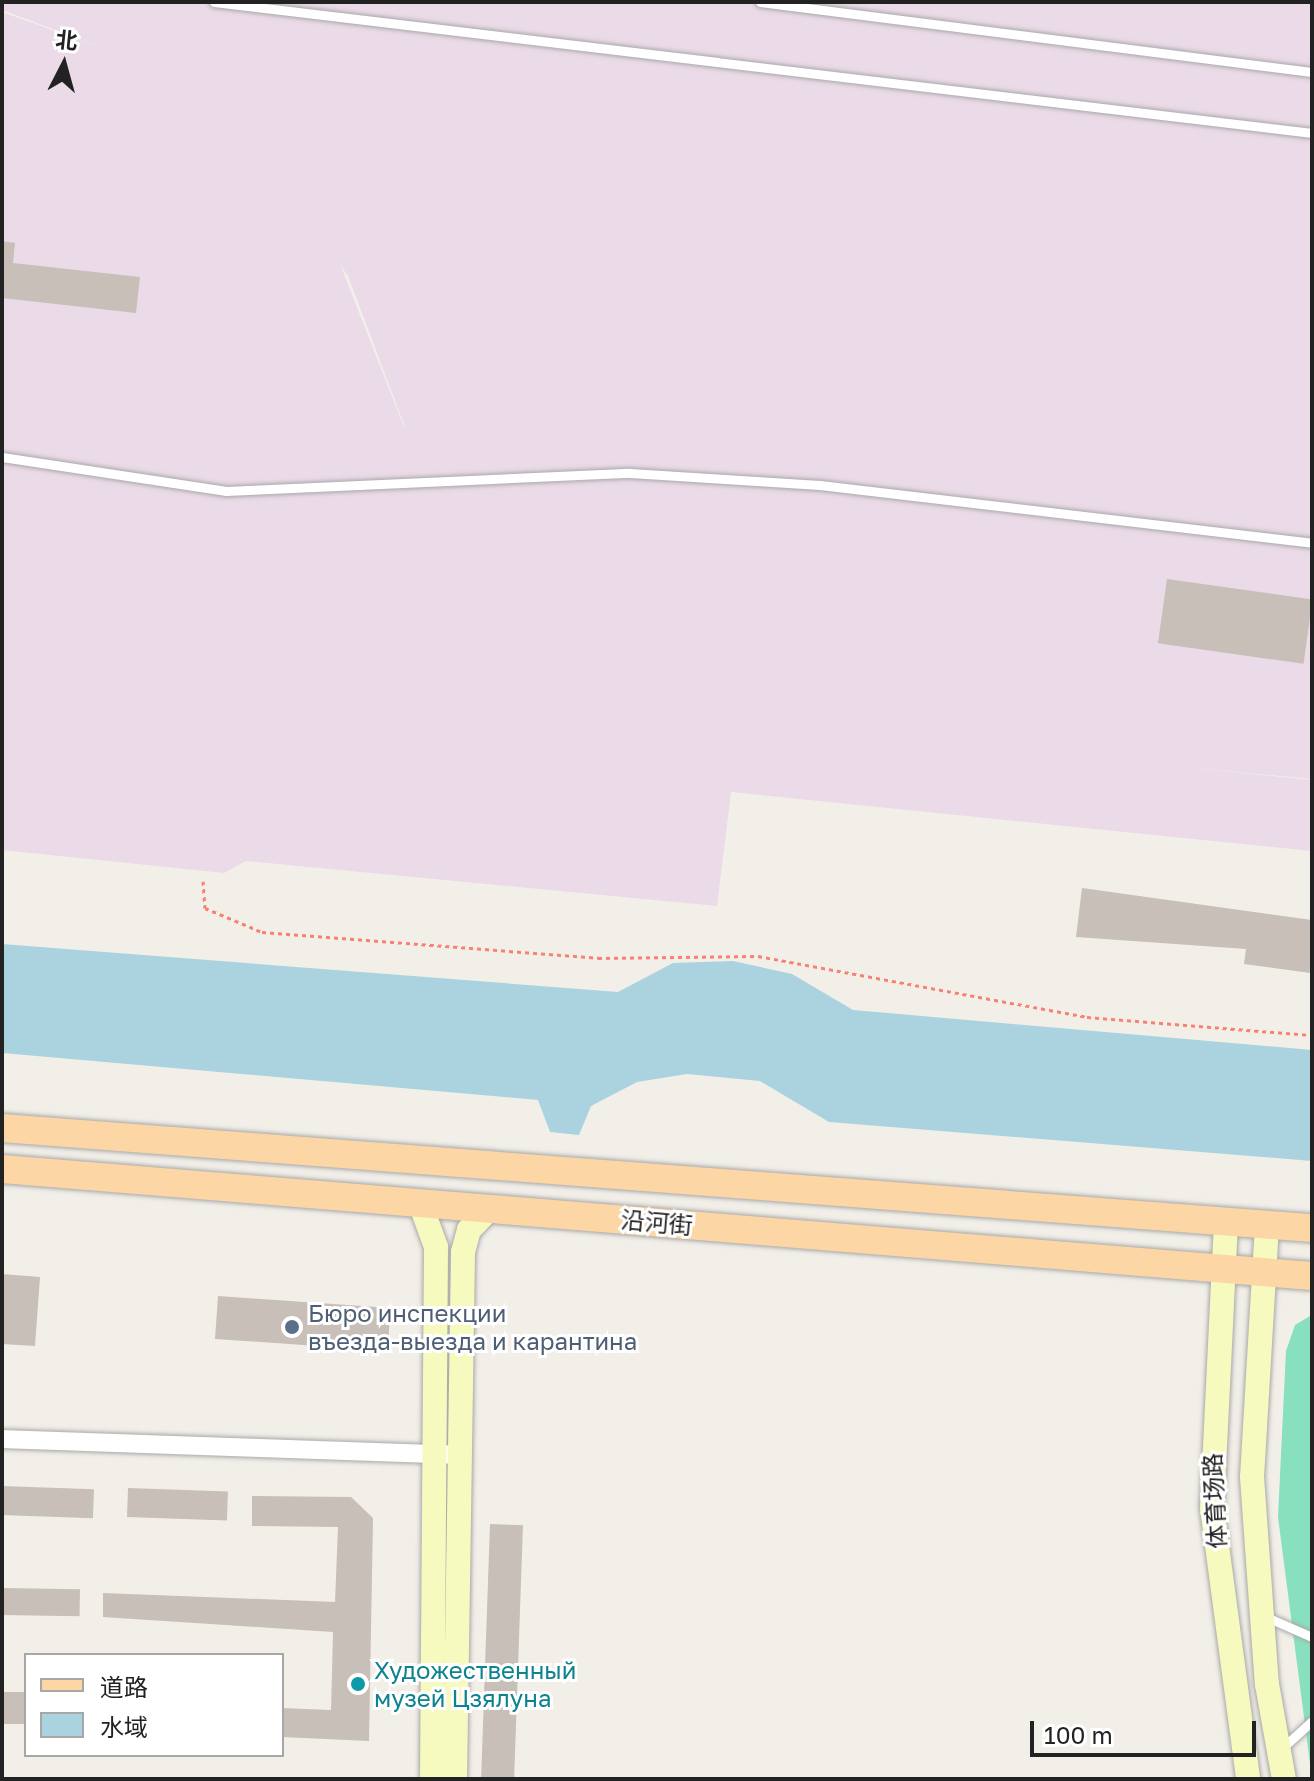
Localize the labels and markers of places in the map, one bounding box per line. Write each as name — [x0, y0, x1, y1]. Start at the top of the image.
place label: Бюро инспекции въезда-выезда и карантина — [308, 1299, 637, 1355]
marker: Бюро инспекции въезда-выезда и карантина — [283, 1318, 301, 1336]
place label: Художественный музей Цзялуна — [374, 1656, 576, 1712]
marker: Художественный музей Цзялуна — [349, 1675, 367, 1693]

